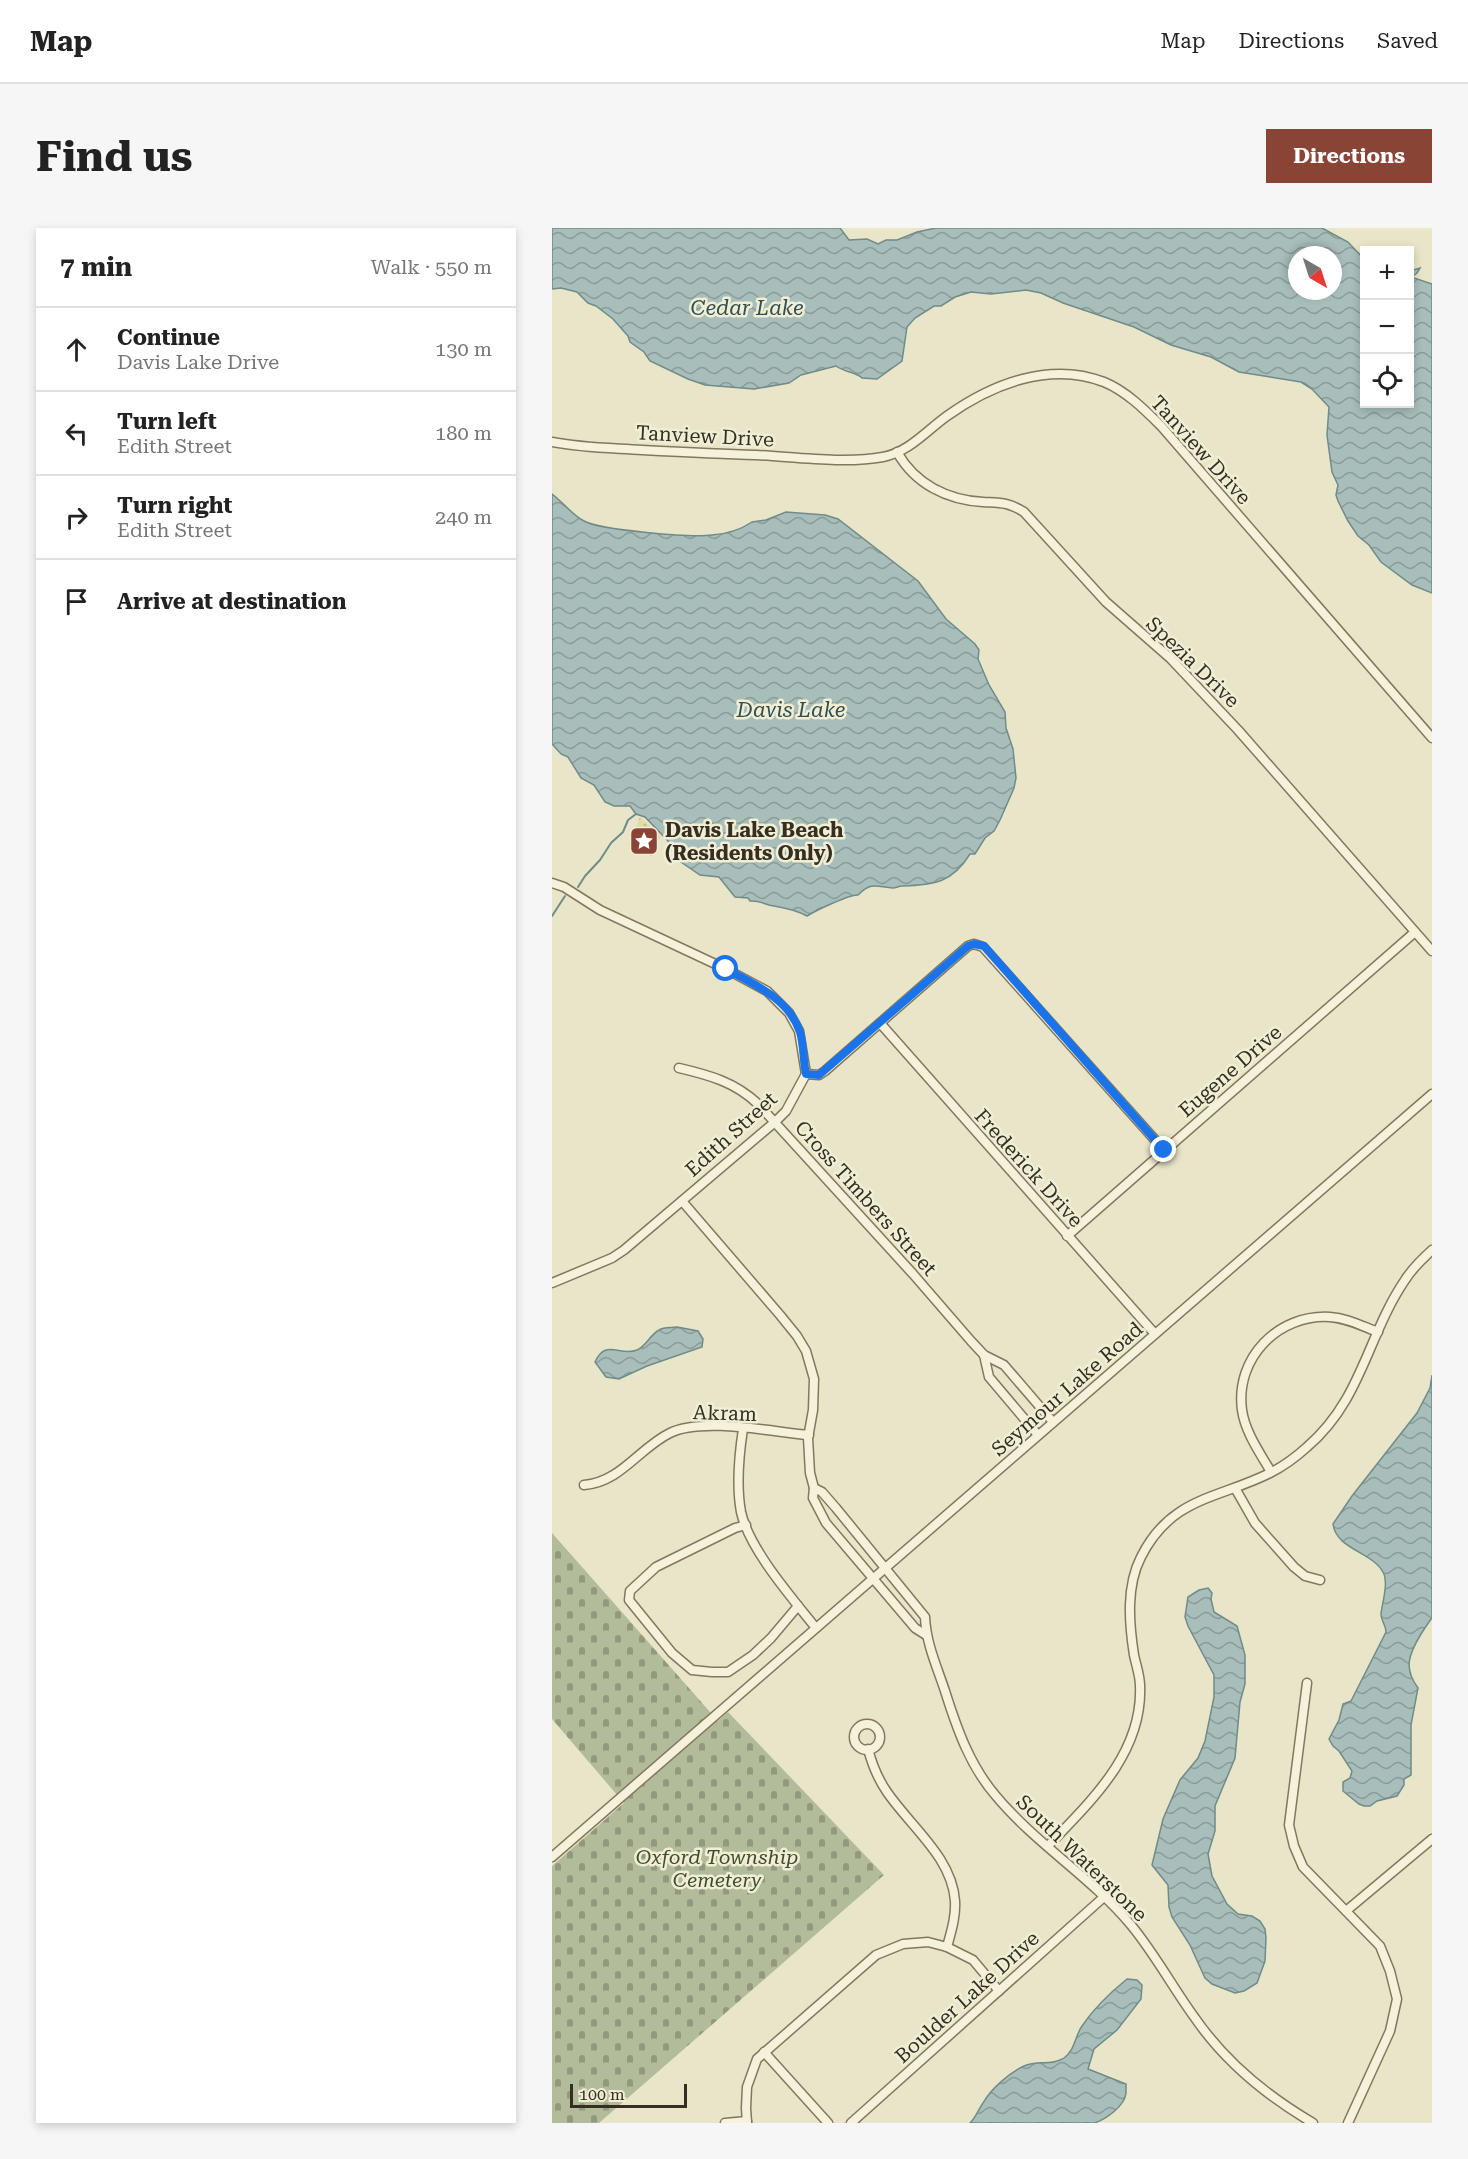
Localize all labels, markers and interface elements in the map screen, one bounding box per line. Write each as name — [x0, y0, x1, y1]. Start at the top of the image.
text: Map — [30, 25, 92, 58]
text: Map — [1161, 29, 1205, 53]
text: Directions — [1238, 29, 1344, 53]
text: Saved — [1377, 29, 1438, 53]
button: Directions — [1266, 129, 1432, 183]
text: Find us — [36, 132, 193, 181]
north arrow — [1288, 246, 1342, 300]
map controls — [1360, 246, 1414, 408]
button: + — [1360, 246, 1414, 300]
text: 7 min — [60, 252, 132, 282]
text: Walk · 550 m — [371, 255, 492, 279]
water label: Cedar Lake — [690, 296, 804, 320]
button: − — [1360, 300, 1414, 354]
text: Continue — [117, 325, 220, 350]
icon: ahead — [60, 333, 93, 366]
text: 130 m — [435, 337, 492, 361]
text: Davis Lake Drive — [117, 350, 279, 374]
button: locate — [1360, 354, 1414, 408]
street label: Tanview Drive — [1146, 391, 1256, 509]
text: Turn left — [117, 409, 217, 434]
icon: left — [60, 417, 93, 450]
street label: Tanview Drive — [635, 420, 775, 452]
text: 180 m — [435, 421, 492, 445]
text: Edith Street — [117, 434, 232, 458]
text: Turn right — [117, 493, 232, 518]
icon: right — [60, 501, 93, 534]
text: 240 m — [435, 505, 492, 529]
text: Edith Street — [117, 518, 232, 542]
icon: arrive — [60, 585, 93, 618]
text: Arrive at destination — [117, 589, 346, 614]
street label: Spezia Drive — [1141, 612, 1245, 712]
water label: Davis Lake — [736, 698, 845, 722]
place label: Davis Lake Beach (Residents Only) — [665, 818, 844, 865]
place icon: Davis Lake Beach (Residents Only) — [628, 825, 660, 857]
route start — [712, 955, 738, 981]
street label: Eugene Drive — [1174, 1020, 1286, 1122]
street label: Edith Street — [680, 1086, 782, 1181]
street label: Frederick Drive — [970, 1104, 1088, 1232]
street label: Cross Timbers Street — [790, 1115, 942, 1281]
route end — [1150, 1136, 1176, 1162]
street label: Seymour Lake Road — [987, 1317, 1148, 1461]
street label: Akram — [693, 1400, 757, 1426]
street label: South Waterstone — [1012, 1789, 1152, 1927]
park label: Oxford Township Cemetery — [636, 1845, 798, 1892]
street label: Boulder Lake Drive — [890, 1926, 1044, 2068]
scale bar — [570, 2081, 687, 2108]
text: 100 m — [579, 2085, 625, 2104]

